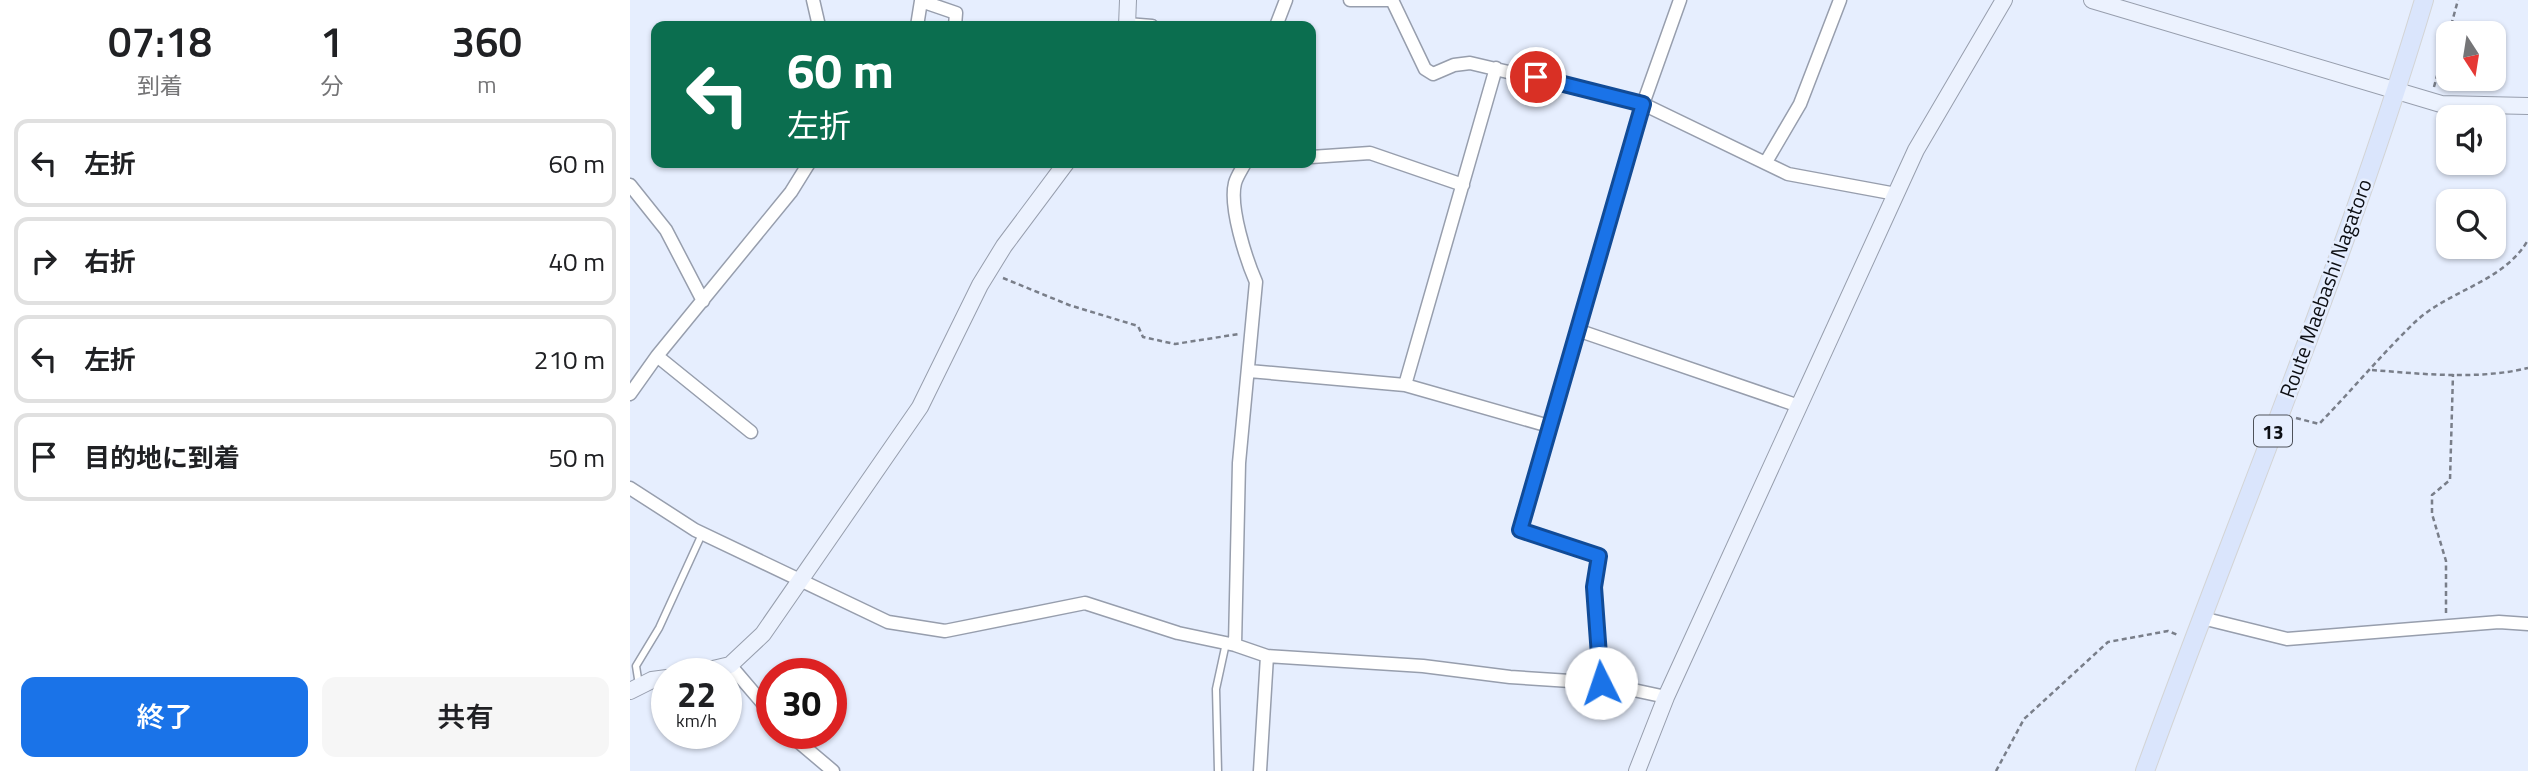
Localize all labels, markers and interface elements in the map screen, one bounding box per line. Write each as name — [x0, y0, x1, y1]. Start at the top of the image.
text: 07:18 — [108, 9, 212, 73]
text: 1 — [320, 9, 344, 73]
text: 360 — [451, 9, 522, 73]
north arrow — [2436, 21, 2506, 91]
map controls — [2436, 21, 2506, 259]
text: 60 m — [787, 32, 894, 107]
pin — [1506, 47, 1566, 107]
icon: left — [672, 49, 763, 140]
icon: arrive — [1517, 58, 1555, 96]
text: m — [477, 67, 496, 102]
text: 到着 — [137, 68, 183, 103]
text: 分 — [320, 68, 343, 103]
text: 左折 — [787, 101, 851, 149]
button: sound — [2436, 105, 2506, 175]
icon: left — [25, 144, 63, 182]
text: 左折 — [84, 144, 136, 183]
text: 60 m — [548, 144, 605, 183]
street label: Route Maebashi Nagatoro — [2270, 174, 2380, 402]
button: search — [2436, 189, 2506, 259]
icon: right — [25, 242, 63, 280]
text: 右折 — [84, 242, 136, 281]
text: 40 m — [548, 242, 605, 281]
icon: left — [25, 340, 63, 378]
text: 左折 — [84, 340, 136, 379]
text: 210 m — [534, 340, 605, 379]
road number: 13 — [2254, 416, 2292, 446]
icon: arrive — [25, 438, 63, 476]
text: 目的地に到着 — [84, 438, 240, 477]
text: 50 m — [548, 438, 605, 477]
position arrow — [1564, 646, 1638, 720]
speed limit sign: 30 — [756, 658, 847, 749]
text: 22 — [677, 667, 716, 721]
button: 終了 — [21, 677, 308, 757]
button: 共有 — [322, 677, 609, 757]
text: km/h — [676, 707, 717, 734]

